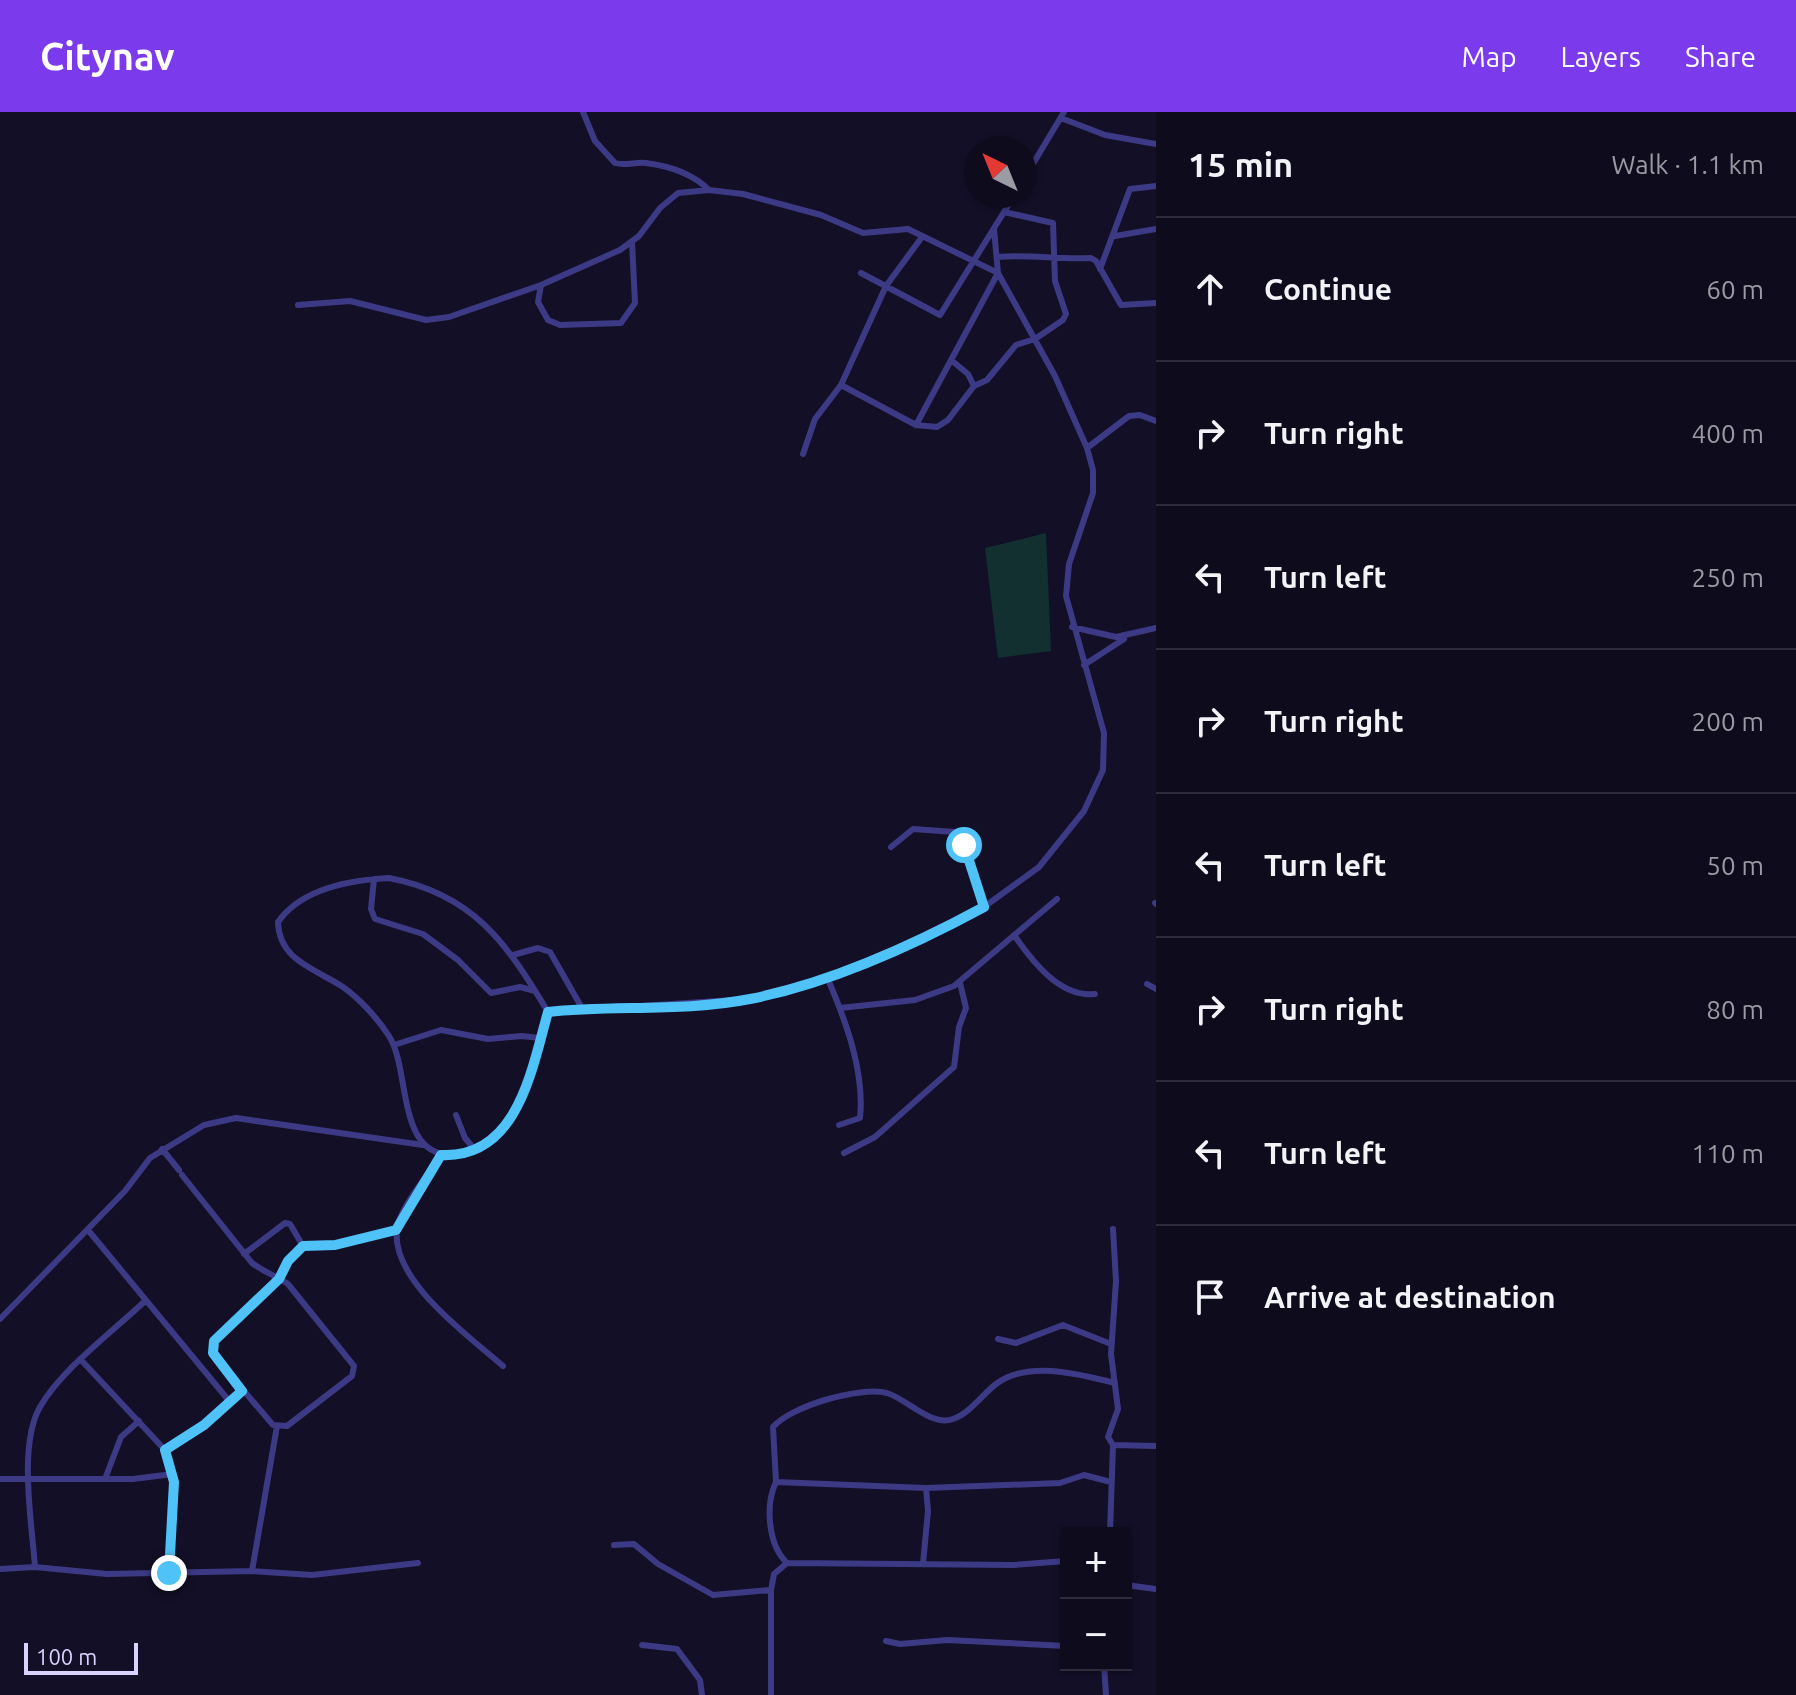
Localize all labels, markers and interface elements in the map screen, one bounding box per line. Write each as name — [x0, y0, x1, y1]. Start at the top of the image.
text: Citynav — [40, 35, 175, 77]
text: Map — [1461, 41, 1517, 72]
text: Layers — [1561, 41, 1641, 72]
text: Share — [1685, 41, 1756, 72]
north arrow — [964, 136, 1036, 208]
text: 15 min — [1188, 145, 1293, 183]
text: Walk · 1.1 km — [1612, 150, 1764, 179]
icon: ahead — [1188, 267, 1232, 311]
text: Continue — [1264, 272, 1392, 306]
text: 60 m — [1706, 275, 1764, 304]
icon: right — [1188, 411, 1232, 455]
text: Turn right — [1264, 416, 1404, 450]
text: 400 m — [1692, 419, 1764, 448]
icon: left — [1188, 555, 1232, 599]
text: Turn left — [1264, 560, 1386, 594]
text: 250 m — [1692, 563, 1764, 592]
icon: right — [1188, 699, 1232, 743]
text: Turn right — [1264, 704, 1404, 738]
text: 200 m — [1692, 707, 1764, 736]
route start — [946, 827, 982, 863]
icon: left — [1188, 843, 1232, 887]
text: Turn left — [1264, 848, 1386, 882]
text: 50 m — [1706, 851, 1764, 880]
icon: right — [1188, 987, 1232, 1031]
text: Turn right — [1264, 992, 1404, 1026]
text: 80 m — [1706, 995, 1764, 1024]
icon: left — [1188, 1131, 1232, 1175]
text: Turn left — [1264, 1136, 1386, 1170]
text: 110 m — [1692, 1139, 1764, 1168]
icon: arrive — [1188, 1275, 1232, 1319]
text: Arrive at destination — [1264, 1280, 1556, 1314]
map controls — [1060, 1527, 1132, 1671]
button: + — [1060, 1527, 1132, 1599]
route end — [151, 1555, 187, 1591]
button: − — [1060, 1599, 1132, 1671]
scale bar — [24, 1639, 138, 1675]
text: 100 m — [36, 1644, 97, 1669]

